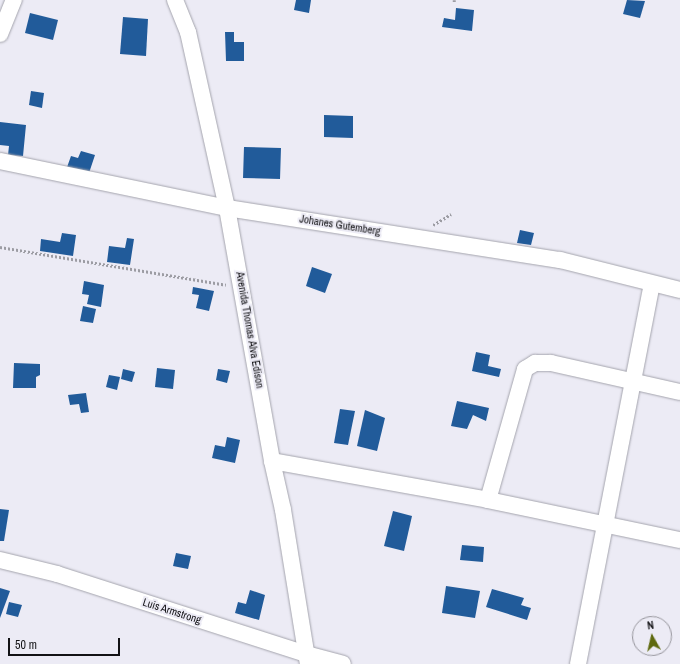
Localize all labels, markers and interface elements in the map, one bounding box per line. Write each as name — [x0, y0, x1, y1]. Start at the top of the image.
street label: Johanes Gutemberg — [299, 212, 381, 238]
street label: Avenida Thomas Alva Edison — [233, 270, 267, 390]
street label: Luis Armstrong — [141, 595, 203, 627]
north arrow — [632, 616, 672, 656]
text: N — [646, 618, 655, 632]
scale bar — [10, 630, 122, 656]
text: 50 m — [15, 637, 37, 653]

